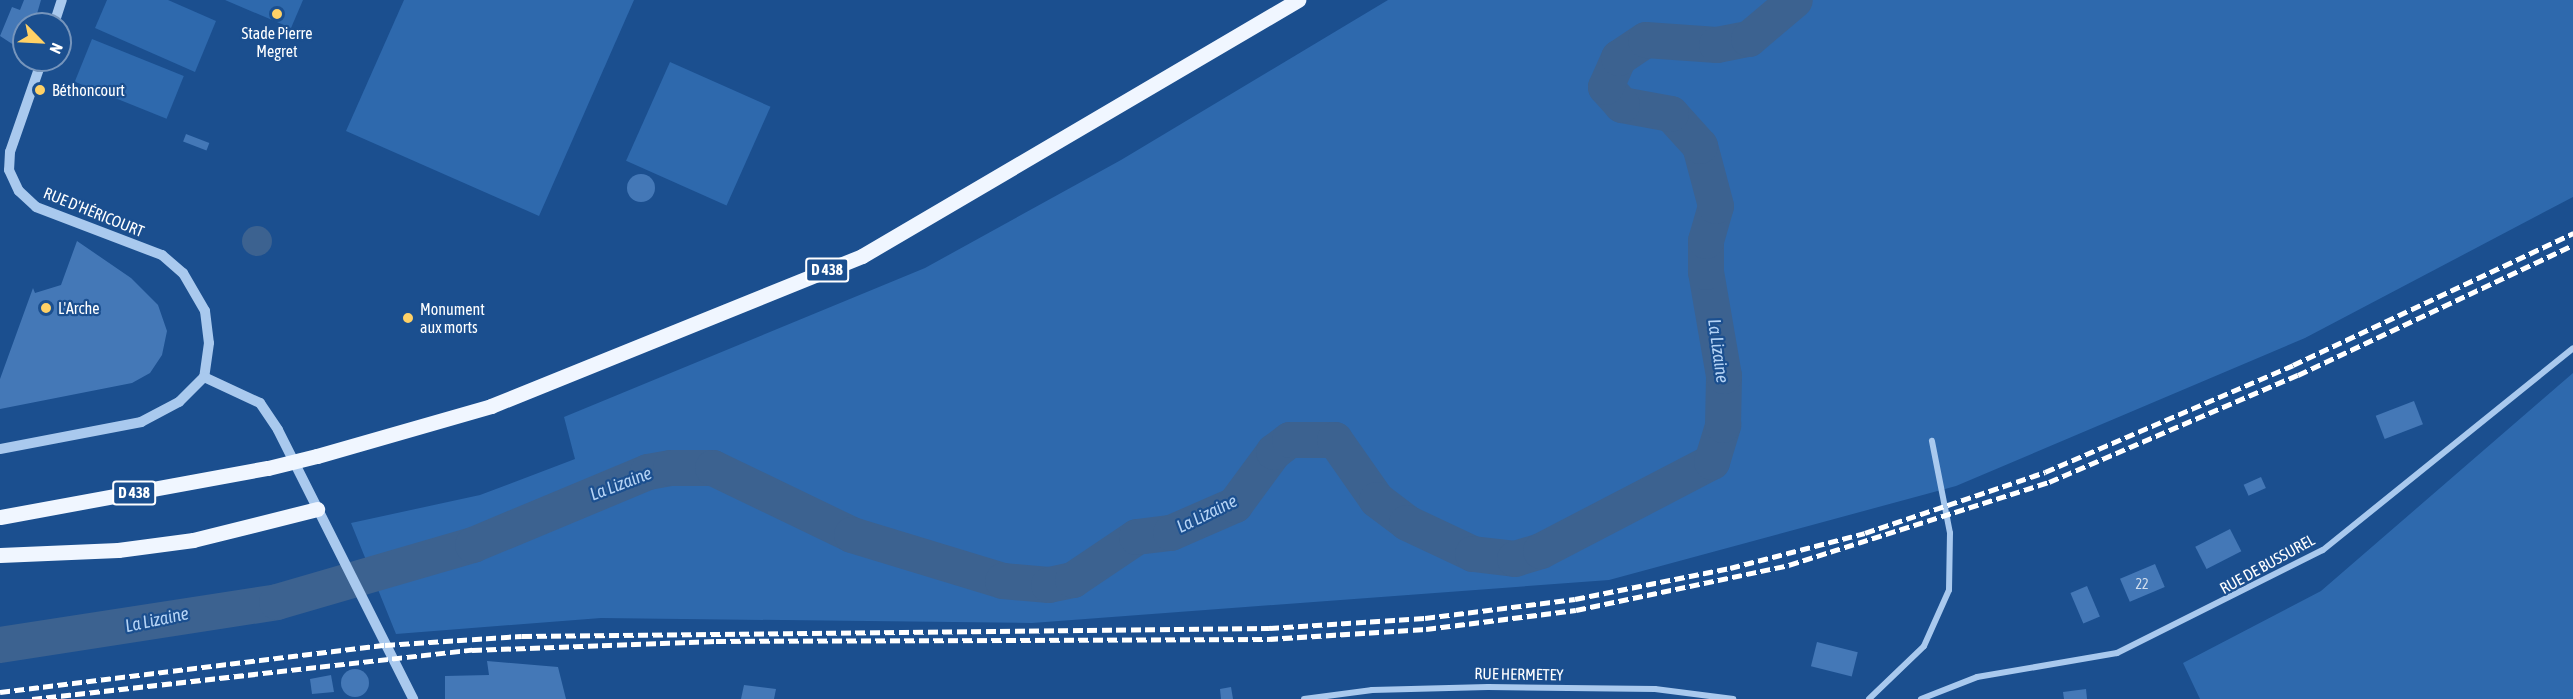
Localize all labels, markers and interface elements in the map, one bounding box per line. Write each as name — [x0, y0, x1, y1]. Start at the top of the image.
marker: Stade Pierre Megret — [270, 7, 284, 21]
north arrow — [12, 12, 72, 72]
place label: Stade Pierre Megret — [242, 23, 312, 61]
text: N — [46, 41, 67, 56]
place label: Béthoncourt — [52, 80, 125, 100]
marker: Béthoncourt — [33, 83, 47, 97]
street label: RUE D'HÉRICOURT — [41, 183, 147, 241]
road number: D 438 — [804, 258, 850, 282]
place label: L'Arche — [58, 298, 100, 318]
place label: Monument aux morts — [420, 299, 485, 337]
marker: L'Arche — [39, 301, 53, 315]
marker: Monument aux morts — [401, 311, 415, 325]
water label: La Lizaine — [1703, 318, 1733, 384]
water label: La Lizaine — [587, 462, 655, 506]
road number: D 438 — [112, 481, 156, 505]
water label: La Lizaine — [1173, 490, 1241, 538]
street label: RUE DE BUSSUREL — [2216, 530, 2318, 598]
house number: 22 — [2135, 576, 2149, 592]
water label: La Lizaine — [123, 603, 191, 637]
street label: RUE HERMETEY — [1474, 664, 1564, 684]

